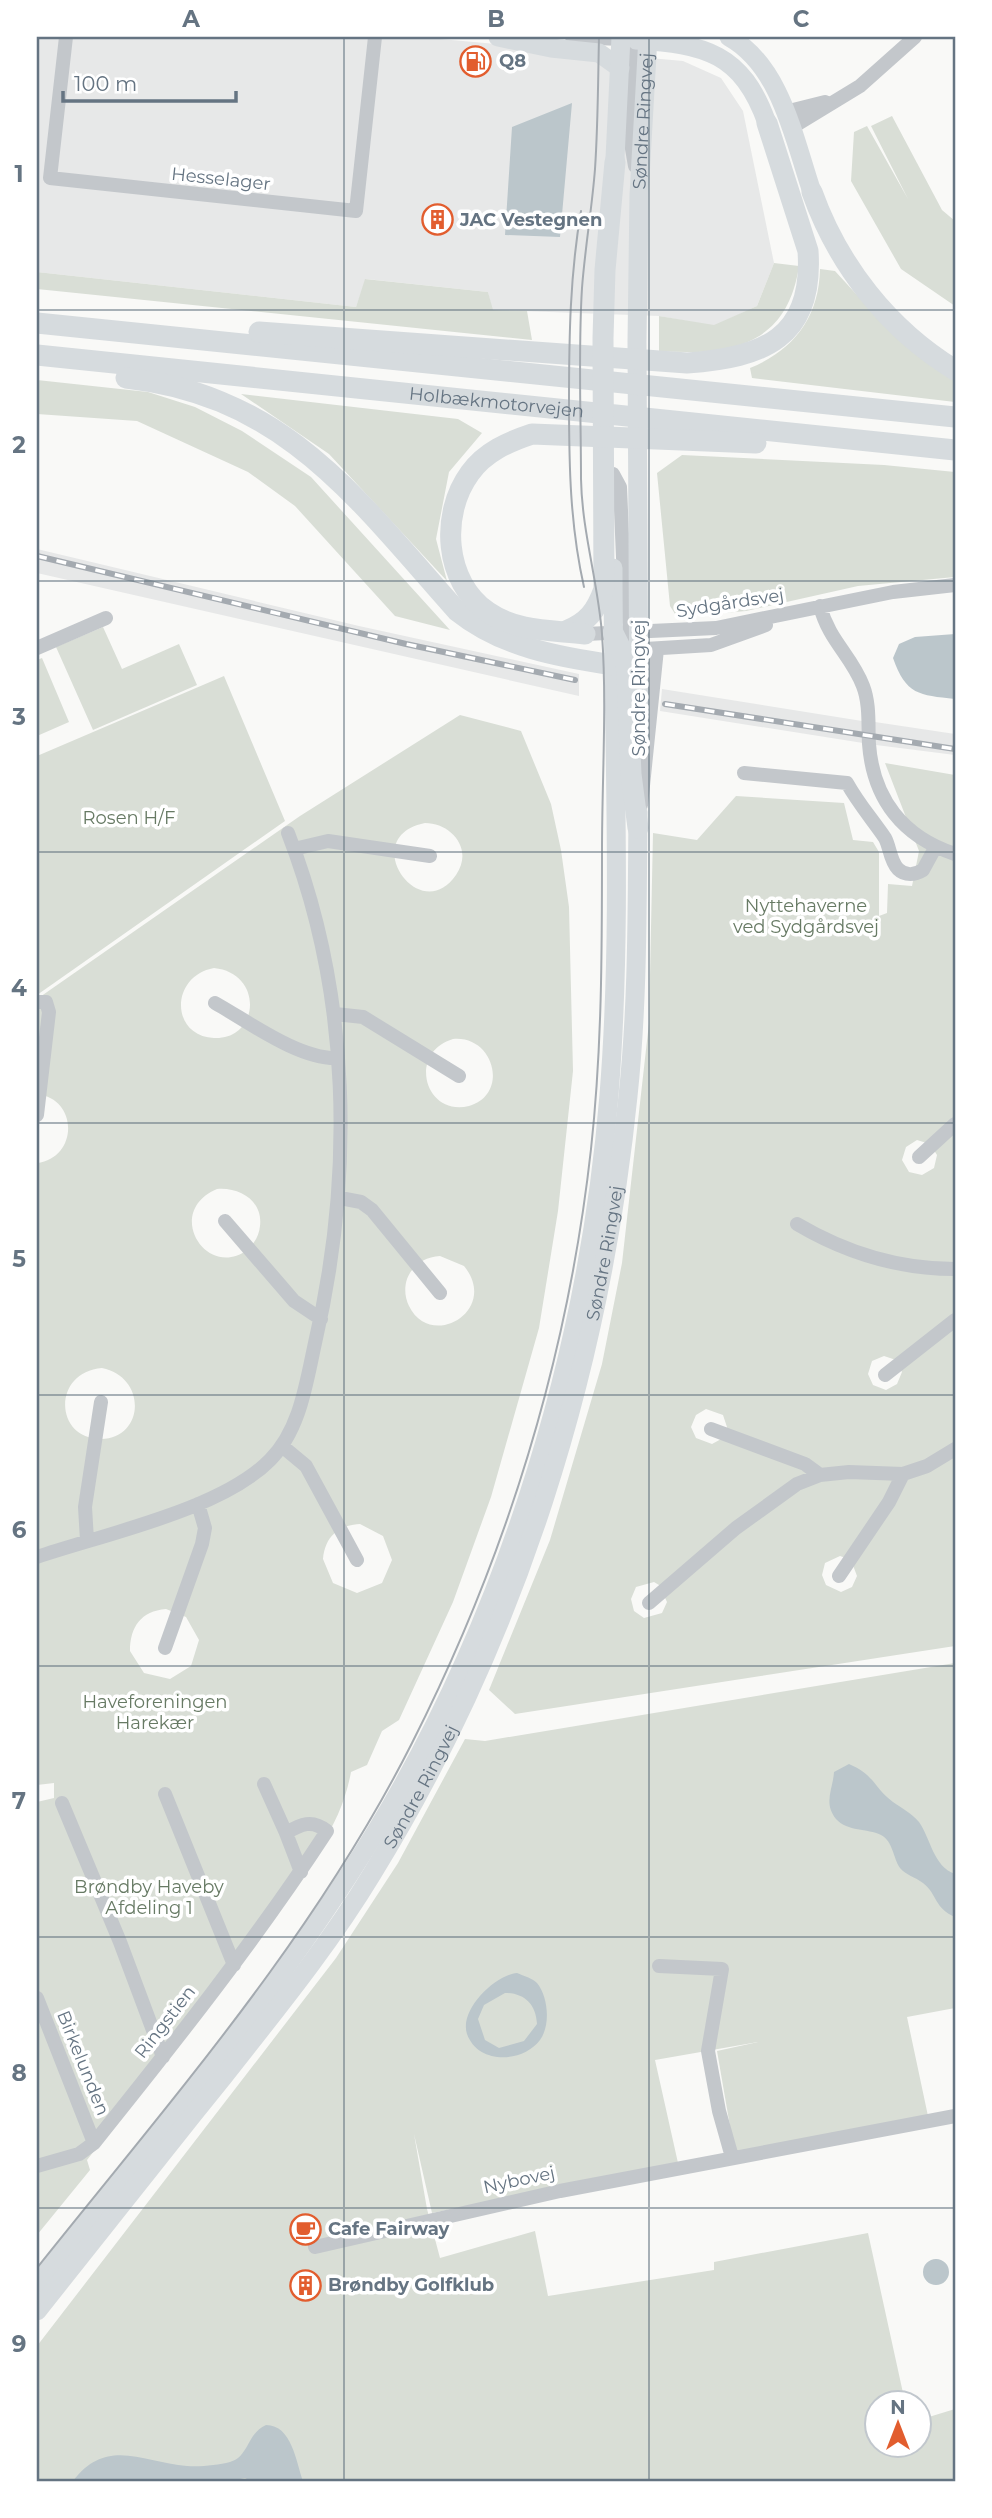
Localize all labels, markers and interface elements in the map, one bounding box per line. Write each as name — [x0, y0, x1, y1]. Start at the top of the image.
text: A — [181, 5, 200, 33]
text: B — [487, 5, 505, 33]
text: C — [793, 5, 810, 33]
fuel station icon: Q8 — [459, 44, 493, 78]
place label: Q8 — [499, 50, 526, 72]
street label: Søndre Ringvej — [628, 52, 658, 190]
scale bar — [63, 60, 236, 104]
text: 100 m — [74, 71, 137, 96]
text: 1 — [14, 160, 24, 188]
street label: Hesselager — [170, 163, 272, 195]
building icon: JAC Vestegnen — [420, 203, 454, 237]
place label: JAC Vestegnen — [459, 209, 602, 231]
street label: Holbækmotorvejen — [408, 383, 585, 423]
text: 2 — [12, 431, 26, 459]
street label: Sydgårdsvej — [675, 584, 785, 622]
street label: Søndre Ringvej — [628, 620, 650, 756]
text: 3 — [11, 703, 26, 731]
park label: Rosen H/F — [83, 807, 175, 829]
park label: Nyttehaverne ved Sydgårdsvej — [733, 895, 879, 938]
text: 4 — [11, 974, 27, 1002]
street label: Søndre Ringvej — [582, 1184, 628, 1323]
text: 5 — [12, 1245, 26, 1273]
text: 6 — [12, 1516, 27, 1544]
park label: Haveforeningen Harekær — [82, 1691, 228, 1734]
street label: Søndre Ringvej — [379, 1721, 463, 1852]
text: 7 — [12, 1787, 26, 1815]
park label: Brøndby Haveby Afdeling 1 — [74, 1876, 224, 1919]
street label: Ringstien — [130, 1981, 200, 2063]
street label: Birkelunden — [52, 2007, 114, 2119]
text: 8 — [11, 2059, 27, 2087]
street label: Nybovej — [481, 2162, 557, 2198]
cafe icon: Cafe Fairway — [288, 2212, 322, 2246]
place label: Cafe Fairway — [328, 2218, 450, 2240]
building icon: Brøndby Golfklub — [288, 2268, 322, 2302]
place label: Brøndby Golfklub — [328, 2274, 494, 2296]
text: 9 — [12, 2330, 26, 2358]
north arrow — [862, 2388, 932, 2458]
text: N — [890, 2396, 906, 2419]

